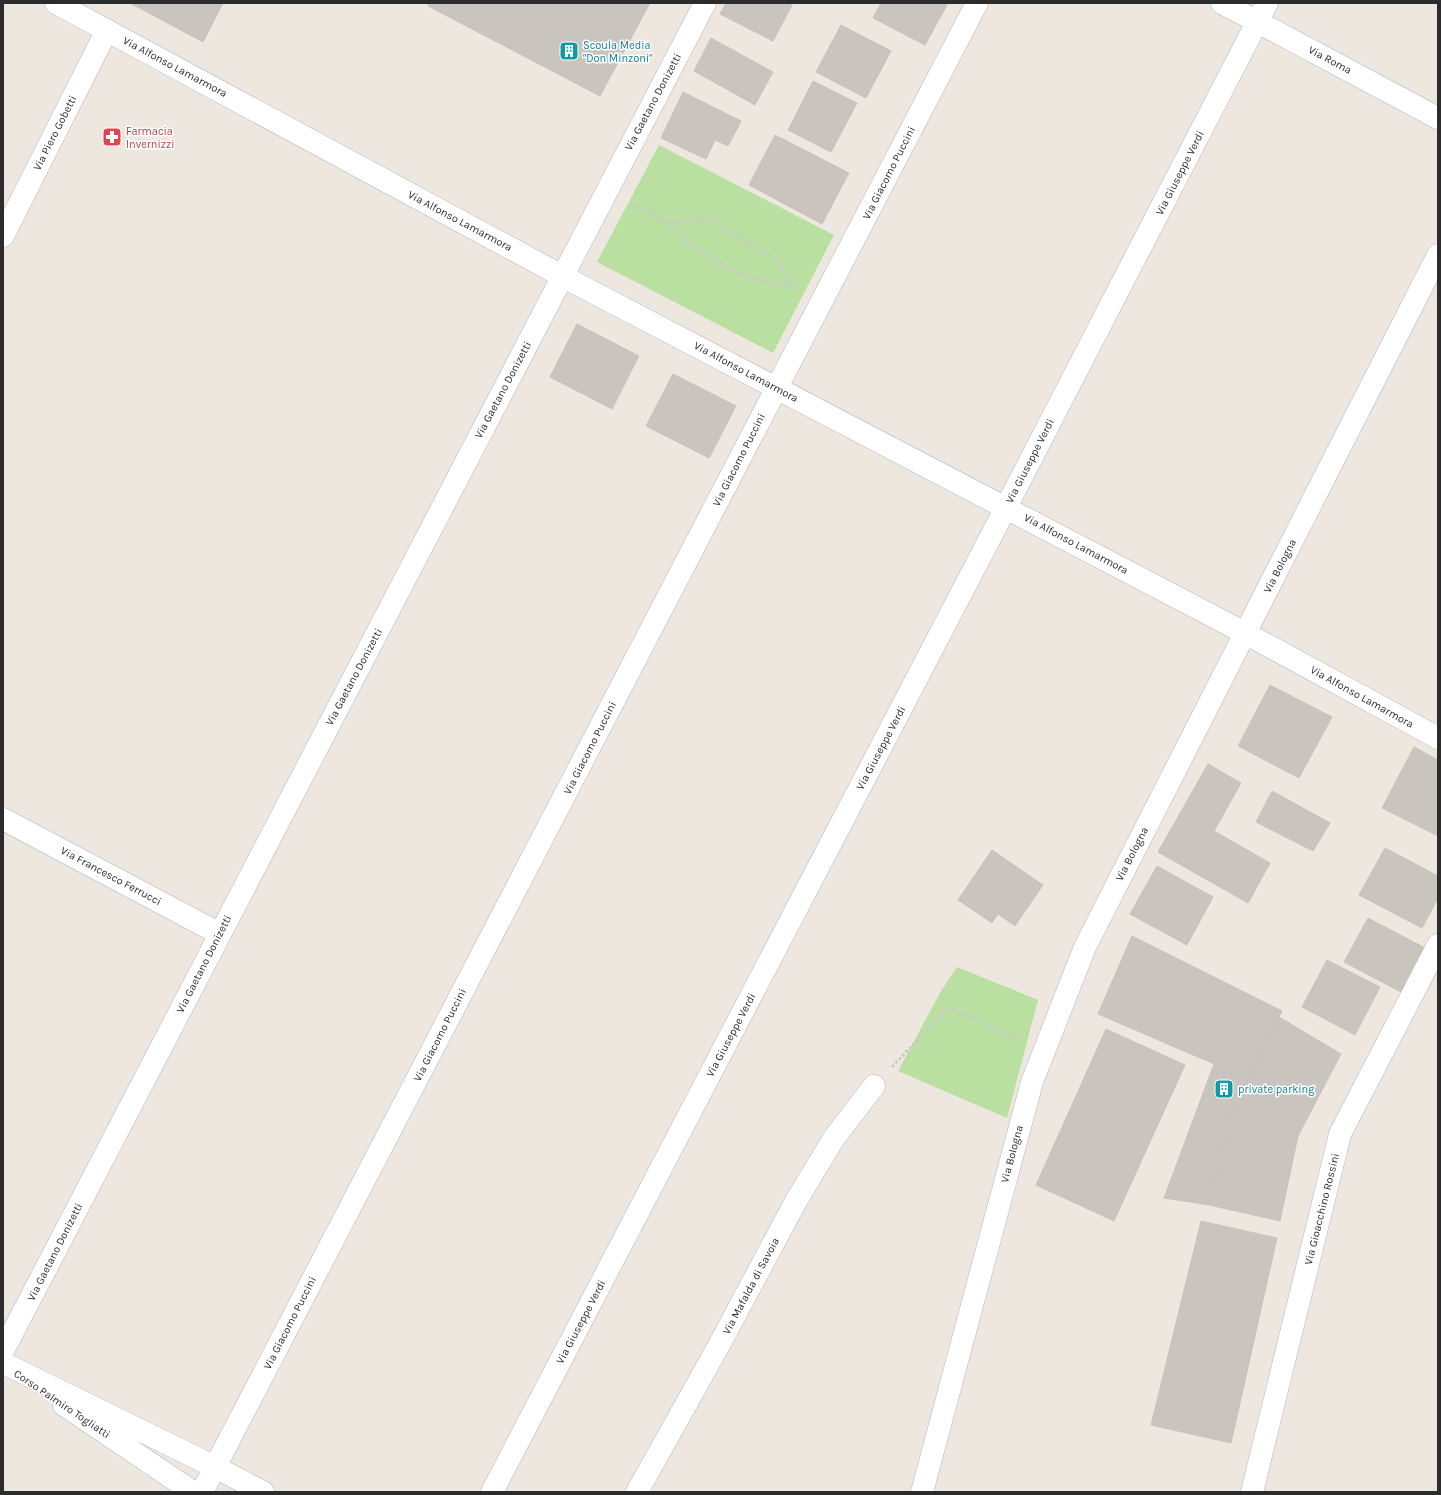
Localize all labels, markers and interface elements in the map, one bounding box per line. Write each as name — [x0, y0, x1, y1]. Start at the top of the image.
street label: Via Alfonso Lamarmora — [121, 34, 229, 100]
place label: Scoula Media "Don Minzoni" — [583, 39, 653, 65]
building icon: Scoula Media "Don Minzoni" — [558, 40, 580, 62]
street label: Via Roma — [1306, 43, 1354, 77]
street label: Via Gaetano Donizetti — [622, 51, 684, 153]
street label: Via Piero Gobetti — [30, 93, 80, 173]
street label: Via Giacomo Puccini — [860, 124, 918, 222]
place label: Farmacia Invernizzi — [126, 125, 175, 151]
pharmacy icon: Farmacia Invernizzi — [101, 126, 123, 148]
street label: Via Giuseppe Verdi — [1153, 129, 1207, 217]
street label: Via Alfonso Lamarmora — [406, 188, 514, 254]
street label: Via Gaetano Donizetti — [472, 339, 534, 441]
street label: Via Alfonso Lamarmora — [692, 339, 800, 405]
street label: Via Giacomo Puccini — [710, 411, 768, 509]
street label: Via Giuseppe Verdi — [1003, 417, 1057, 505]
street label: Via Alfonso Lamarmora — [1022, 511, 1130, 577]
street label: Via Bologna — [1261, 537, 1299, 595]
street label: Via Gaetano Donizetti — [323, 626, 385, 728]
street label: Via Alfonso Lamarmora — [1308, 663, 1416, 731]
street label: Via Giacomo Puccini — [561, 699, 619, 797]
street label: Via Giuseppe Verdi — [853, 704, 909, 792]
street label: Via Bologna — [1113, 825, 1151, 883]
street label: Via Francesco Ferrucci — [58, 844, 164, 908]
street label: Via Gaetano Donizetti — [174, 913, 234, 1015]
street label: Via Giacomo Puccini — [411, 986, 469, 1084]
street label: Via Giuseppe Verdi — [703, 991, 759, 1079]
building icon: private parking — [1213, 1078, 1235, 1100]
place label: private parking — [1238, 1083, 1315, 1096]
street label: Via Bologna — [998, 1124, 1026, 1184]
street label: Via Gioacchino Rossini — [1302, 1152, 1342, 1266]
street label: Via Gaetano Donizetti — [25, 1201, 85, 1303]
street label: Via Mafalda di Savoia — [720, 1235, 782, 1337]
street label: Via Giacomo Puccini — [261, 1274, 319, 1372]
street label: Via Giuseppe Verdi — [553, 1278, 609, 1366]
street label: Corso Palmiro Togliatti — [11, 1367, 113, 1441]

